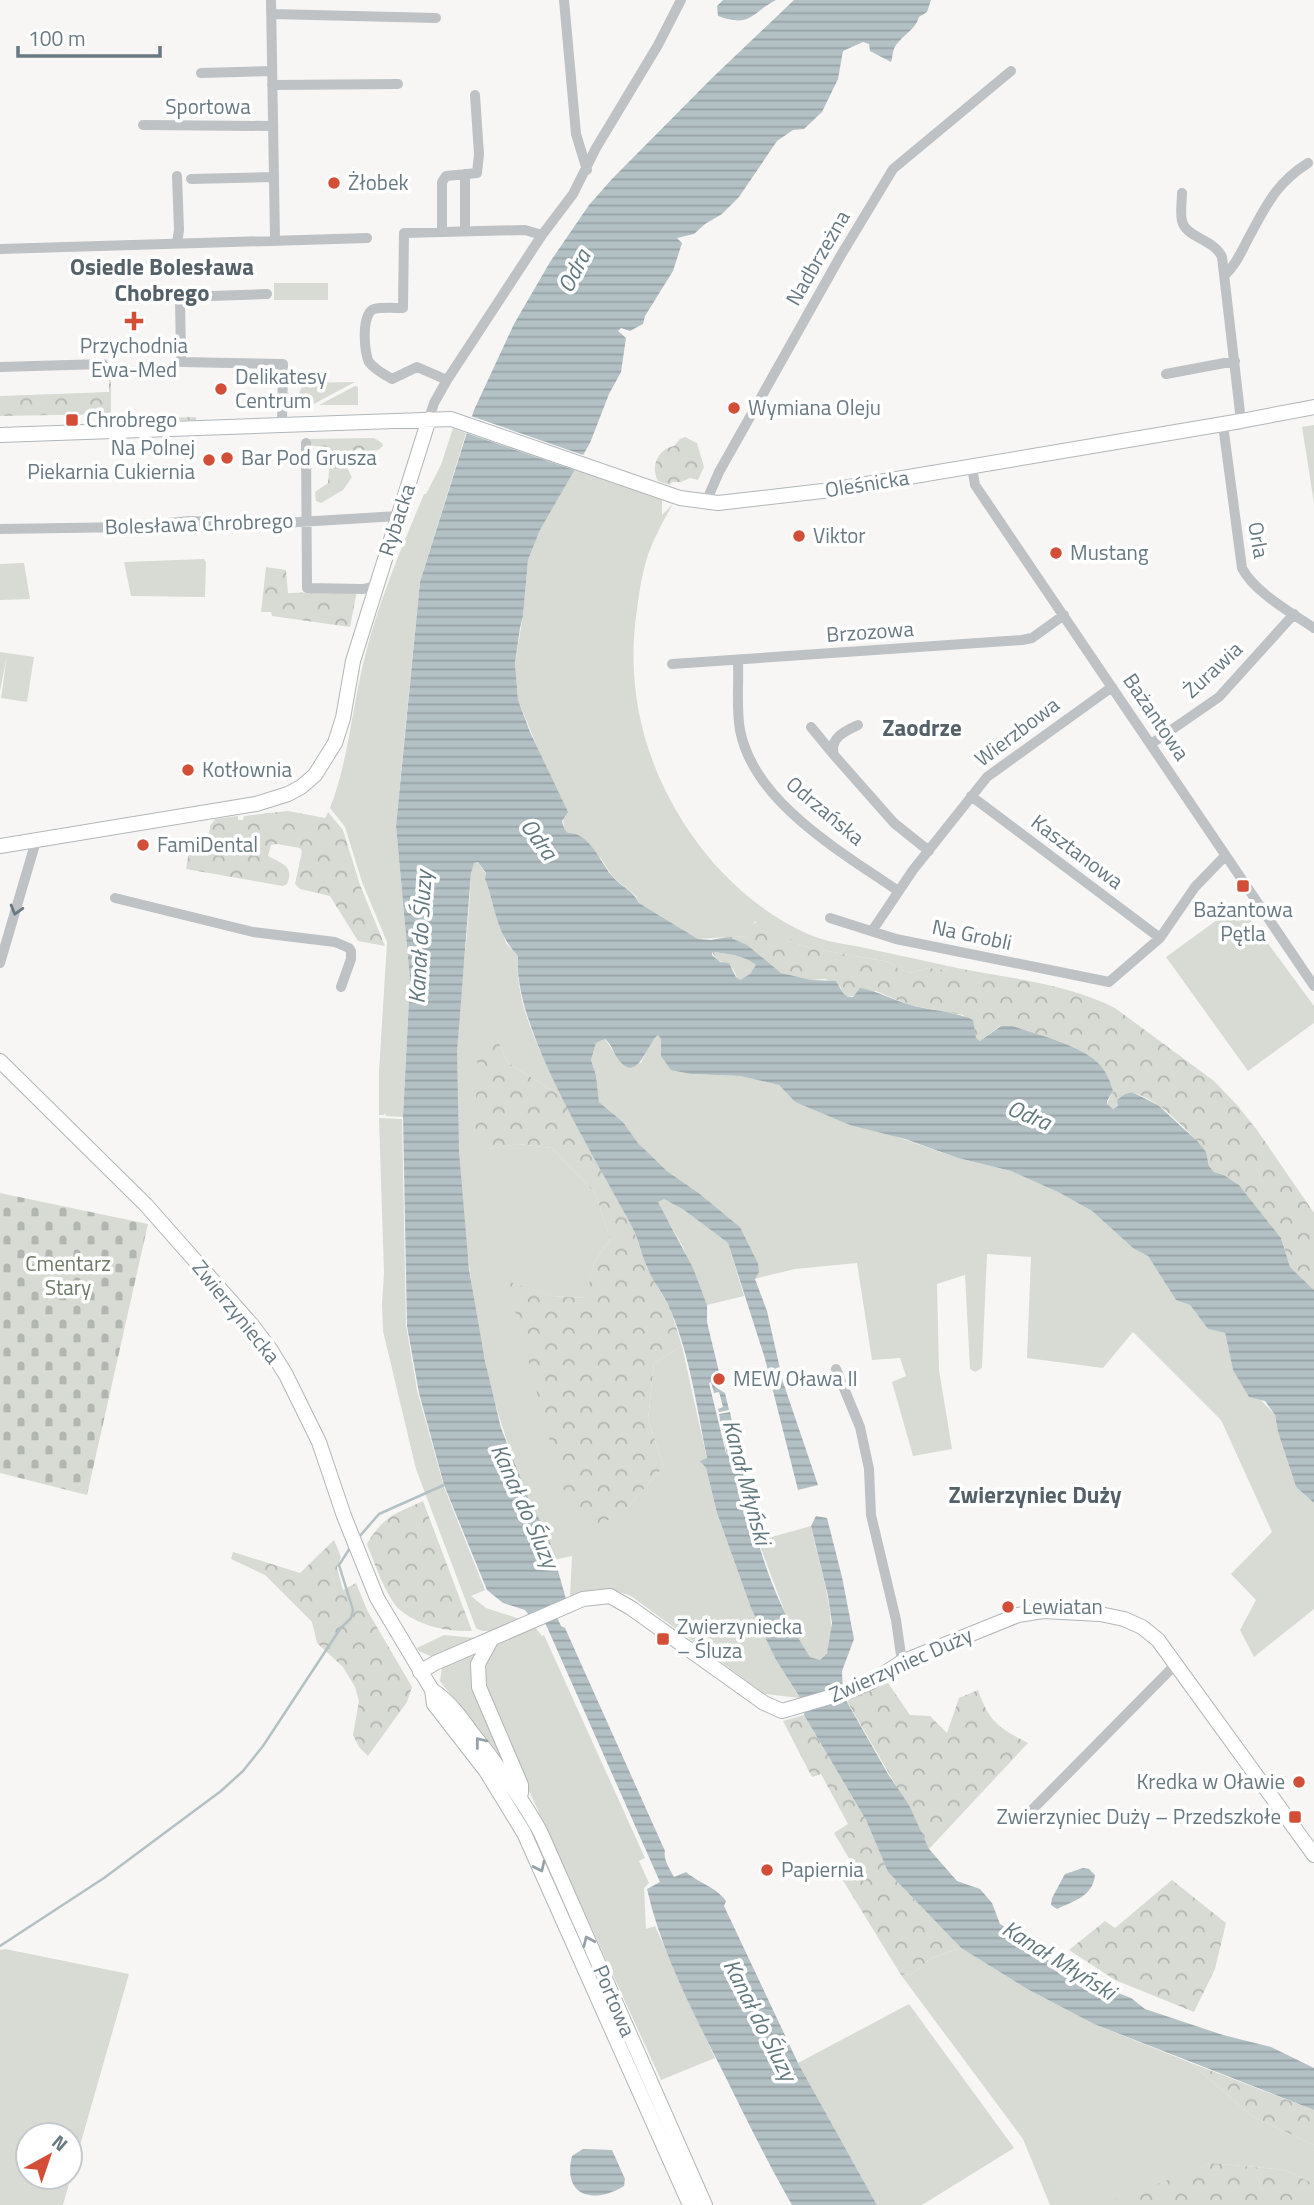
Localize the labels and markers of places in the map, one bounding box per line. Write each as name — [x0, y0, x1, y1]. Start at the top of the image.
place label: Żłobek — [348, 166, 409, 198]
marker: Żłobek — [326, 175, 342, 191]
marker: Przychodnia Ewa-Med — [124, 311, 144, 331]
place label: Przychodnia Ewa-Med — [80, 329, 189, 385]
place label: Delikatesy Centrum — [235, 360, 327, 416]
marker: Delikatesy Centrum — [213, 381, 229, 397]
place label: Wymiana Oleju — [748, 391, 881, 423]
marker: Wymiana Oleju — [726, 400, 742, 416]
place label: Chrobrego — [86, 403, 177, 435]
marker: Chrobrego — [64, 412, 80, 428]
place label: Na Polnej Piekarnia Cukiernia — [27, 431, 195, 487]
place label: Bar Pod Grusza — [241, 441, 377, 473]
marker: Bar Pod Grusza — [219, 450, 235, 466]
marker: Na Polnej Piekarnia Cukiernia — [201, 452, 217, 468]
place label: Viktor — [813, 519, 866, 551]
marker: Viktor — [791, 528, 807, 544]
place label: Mustang — [1070, 536, 1149, 568]
marker: Mustang — [1048, 545, 1064, 561]
place label: Kotłownia — [202, 753, 292, 785]
marker: Kotłownia — [180, 762, 196, 778]
place label: FamiDental — [157, 828, 258, 860]
marker: FamiDental — [135, 837, 151, 853]
marker: Bażantowa Pętla — [1235, 878, 1251, 894]
place label: Bażantowa Pętla — [1193, 893, 1293, 949]
place label: MEW Oława II — [733, 1362, 858, 1394]
marker: MEW Oława II — [711, 1371, 727, 1387]
place label: Lewiatan — [1022, 1590, 1103, 1622]
marker: Lewiatan — [1000, 1599, 1016, 1615]
place label: Zwierzyniecka – Śluza — [677, 1610, 803, 1666]
marker: Zwierzyniecka – Śluza — [655, 1631, 671, 1647]
place label: Kredka w Oławie — [1136, 1765, 1285, 1797]
marker: Kredka w Oławie — [1291, 1774, 1307, 1790]
place label: Zwierzyniec Duży – Przedszkołe — [996, 1800, 1281, 1832]
marker: Zwierzyniec Duży – Przedszkołe — [1287, 1809, 1303, 1825]
place label: Papiernia — [781, 1853, 864, 1885]
marker: Papiernia — [759, 1862, 775, 1878]

